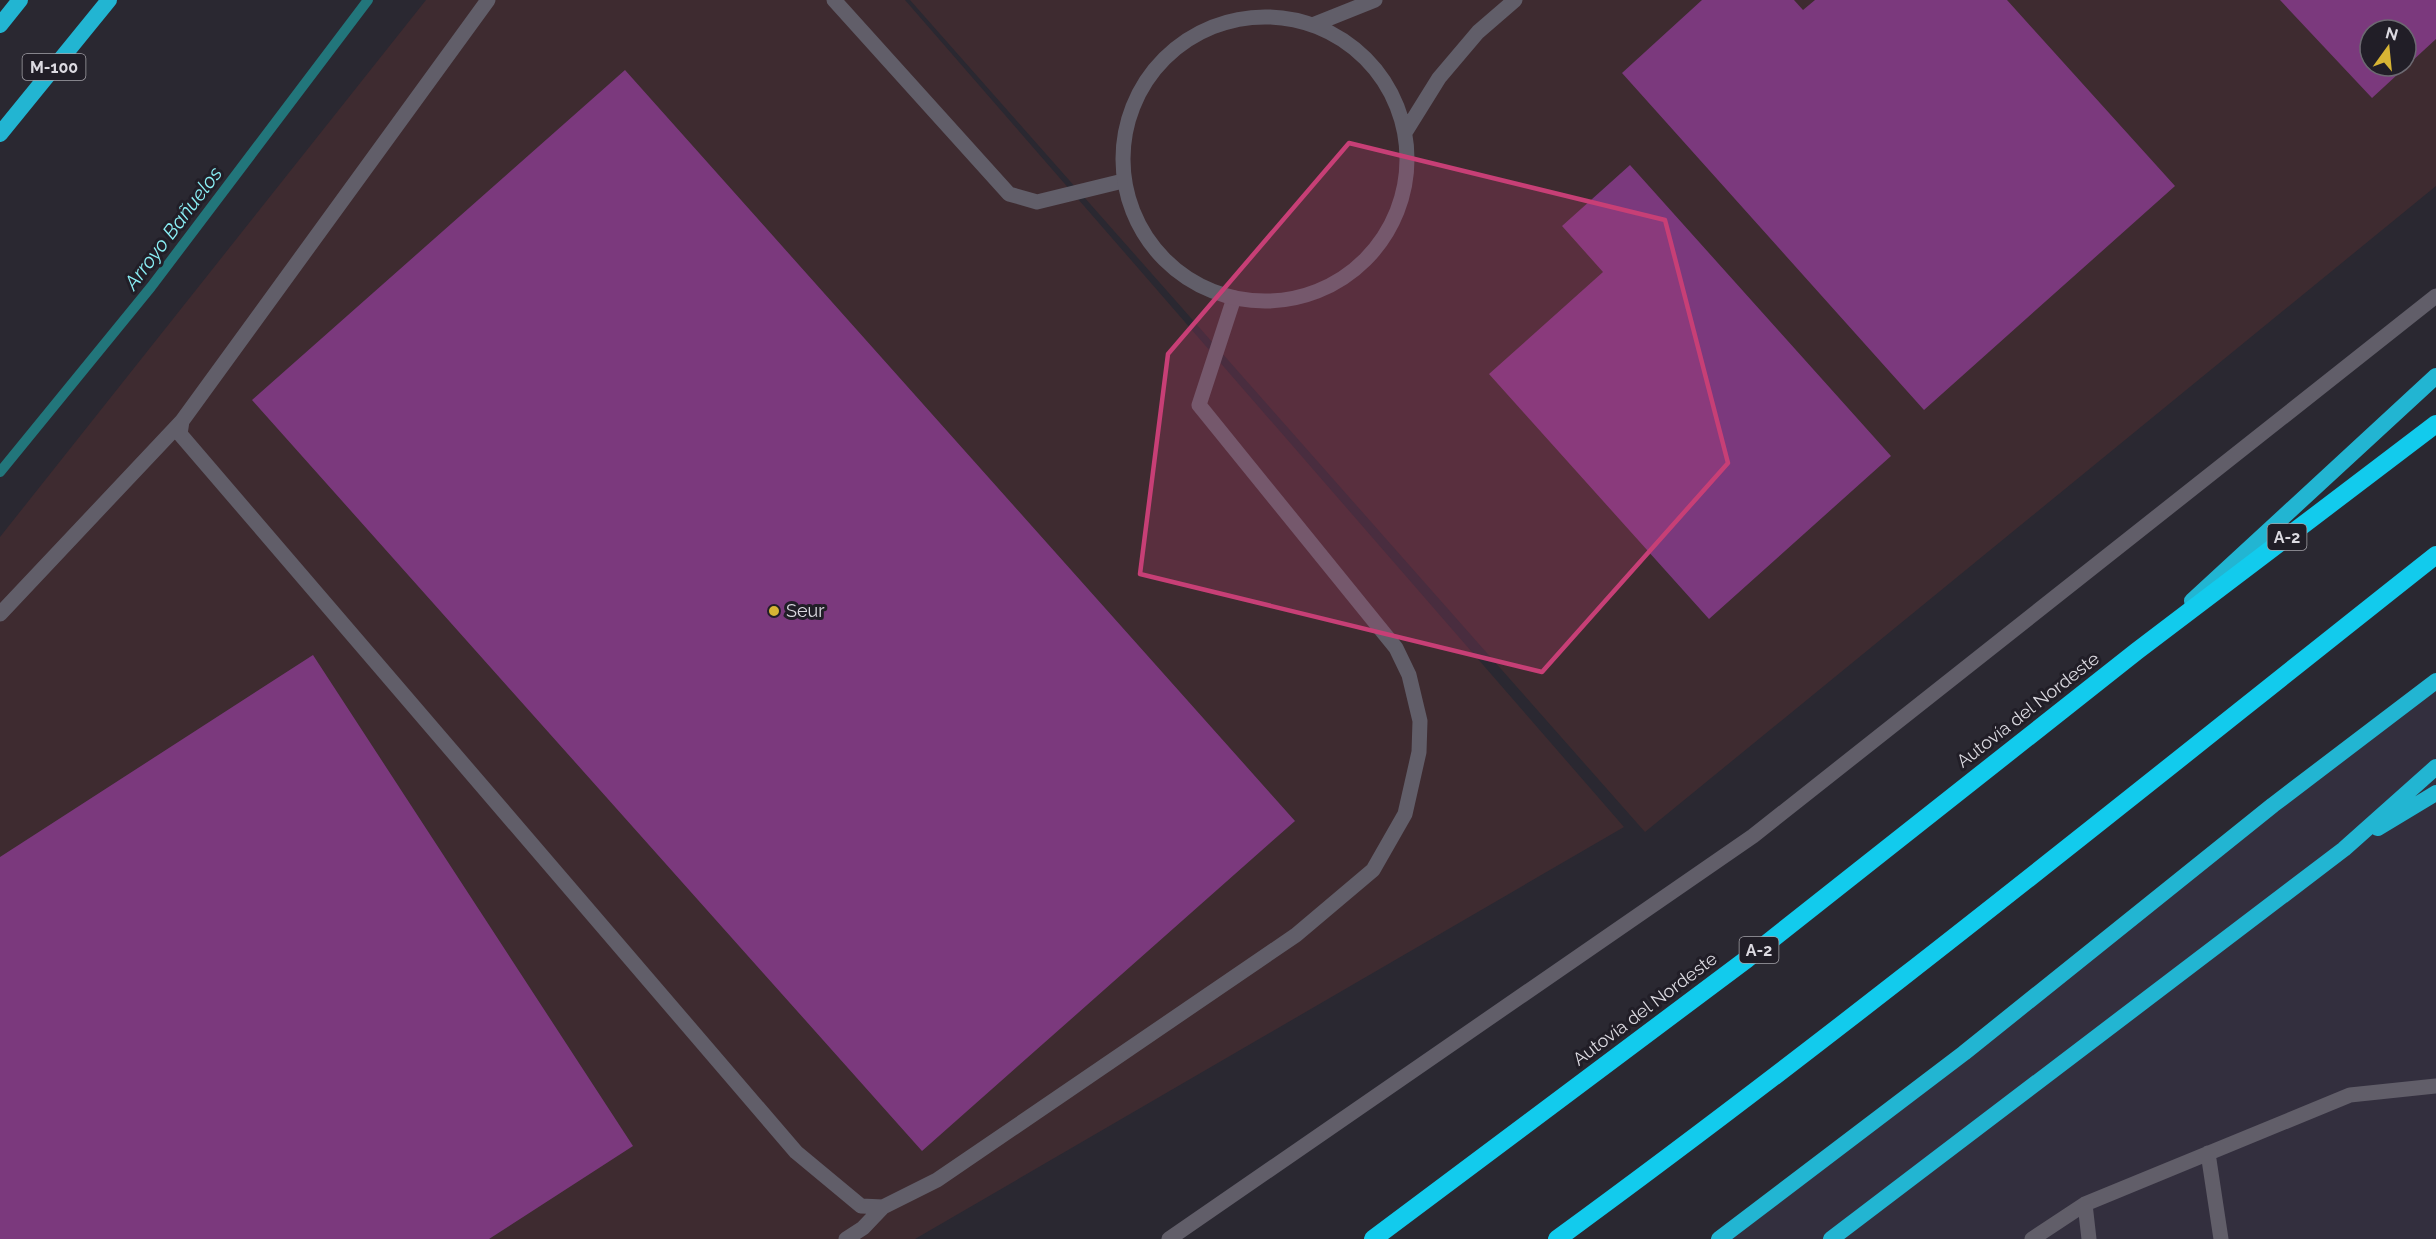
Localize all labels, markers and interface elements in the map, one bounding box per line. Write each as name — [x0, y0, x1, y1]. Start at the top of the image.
north arrow — [2358, 18, 2418, 78]
text: N — [2383, 23, 2400, 45]
road number: M-100 — [22, 54, 86, 80]
water label: Arroyo Bañuelos — [118, 161, 227, 295]
road number: A-2 — [2268, 524, 2306, 550]
place label: Seur — [786, 600, 825, 621]
marker: Seur — [767, 604, 781, 618]
street label: Autovía del Nordeste — [1952, 647, 2103, 772]
road number: A-2 — [1740, 937, 1778, 963]
street label: Autovía del Nordeste — [1569, 947, 1721, 1070]

